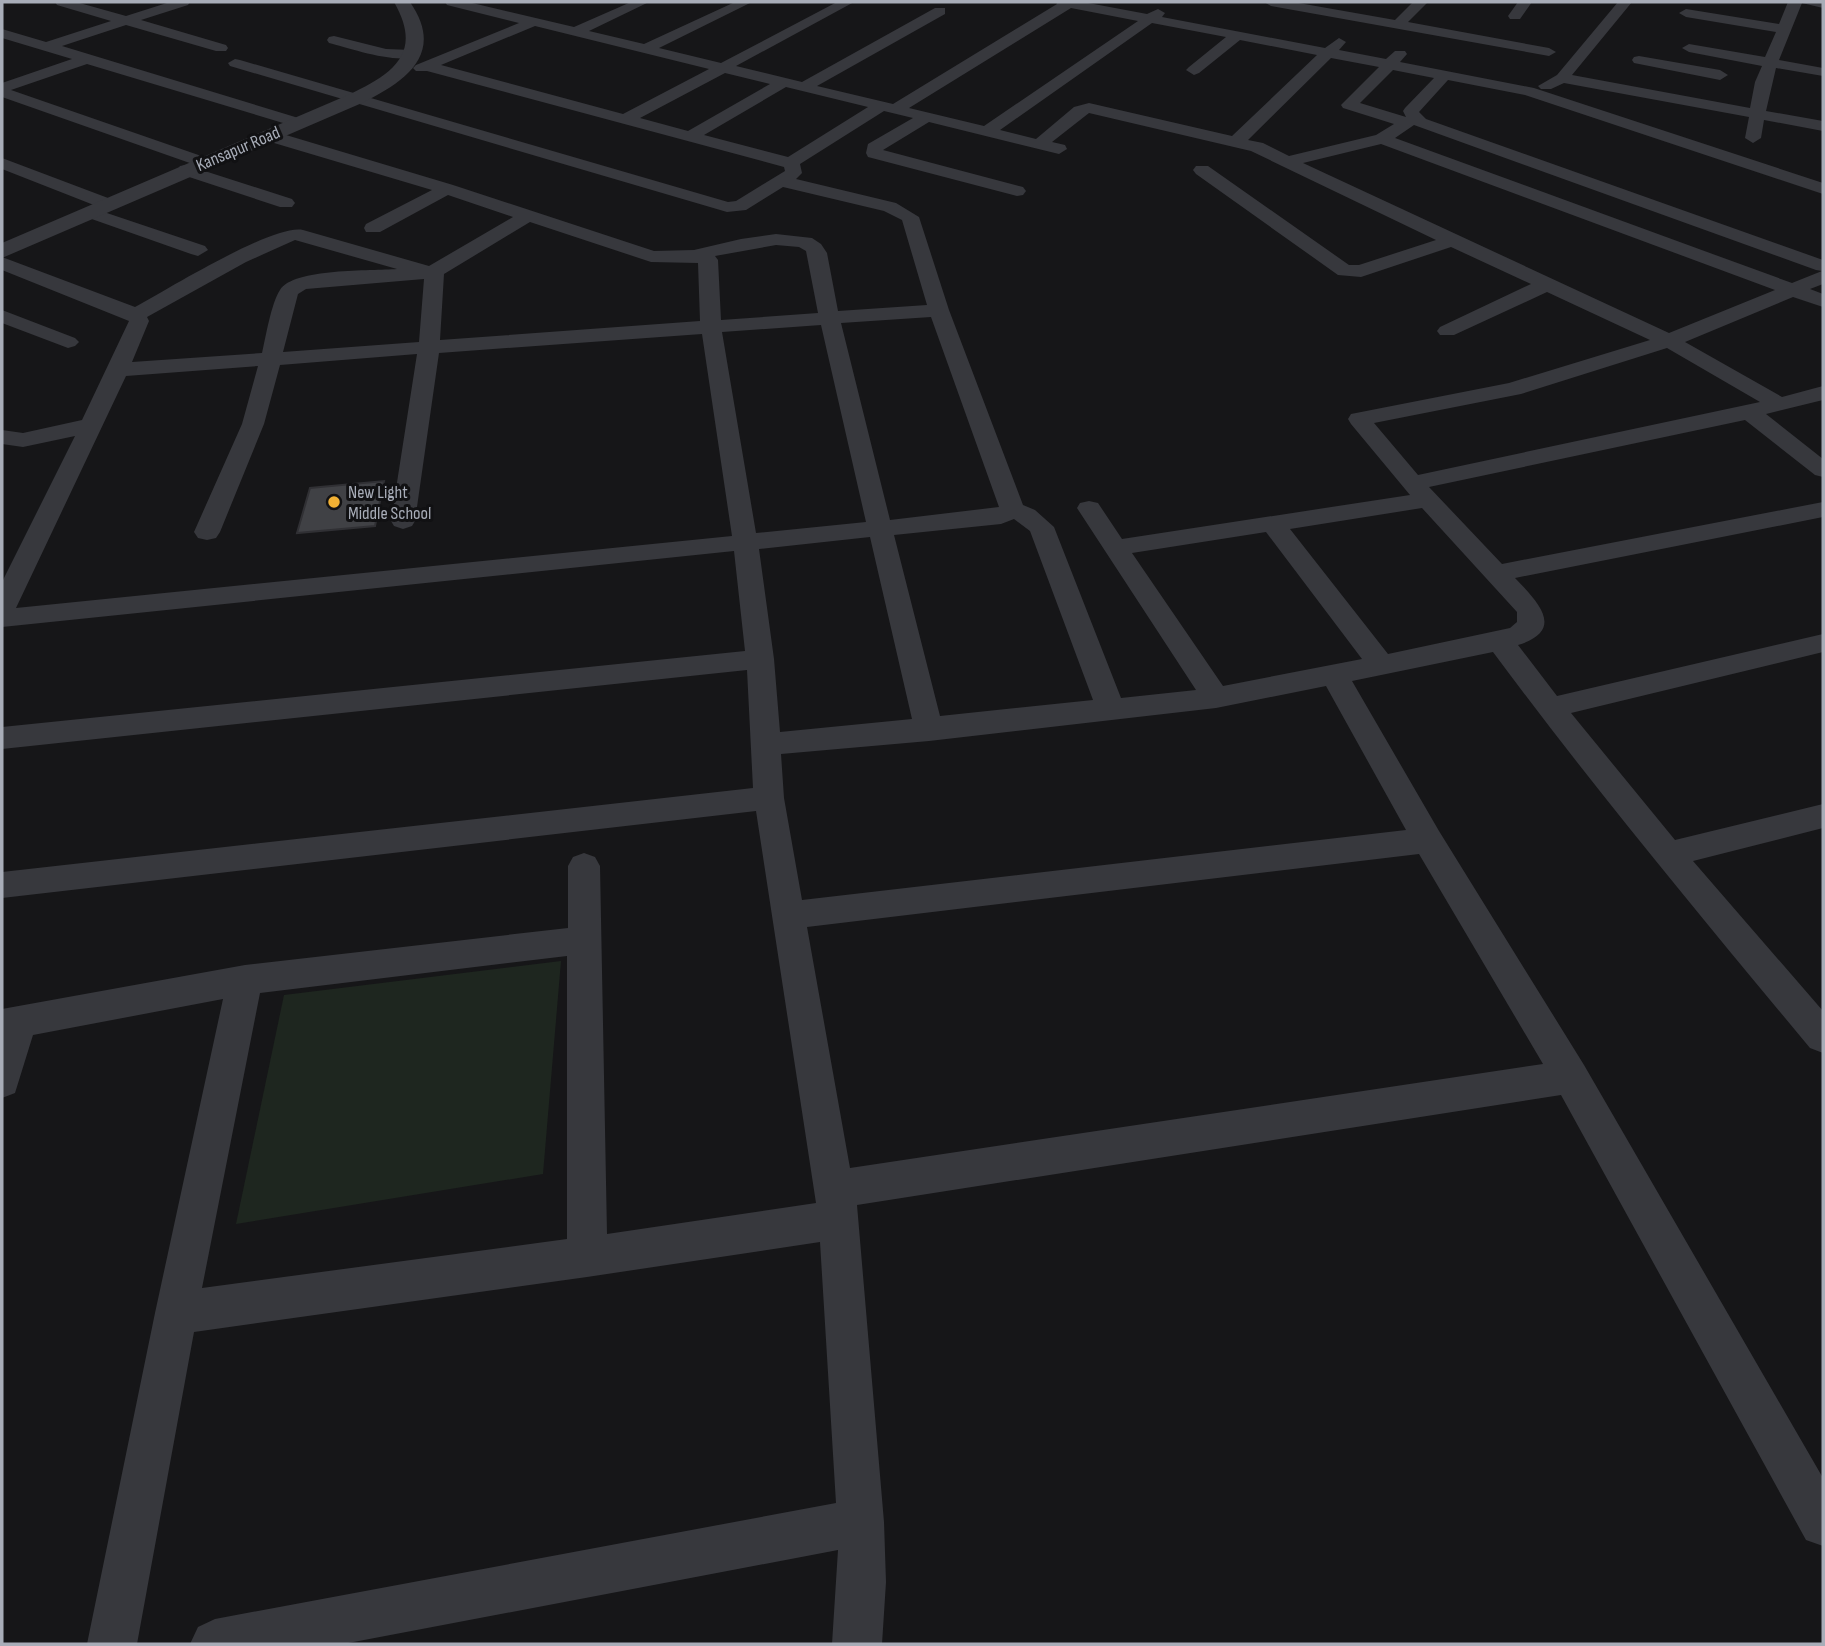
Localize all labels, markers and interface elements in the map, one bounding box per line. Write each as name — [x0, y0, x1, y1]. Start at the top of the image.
street label: Kansapur Road — [193, 122, 283, 176]
place label: New Light Middle School — [348, 482, 431, 524]
marker: New Light Middle School — [326, 494, 342, 510]

